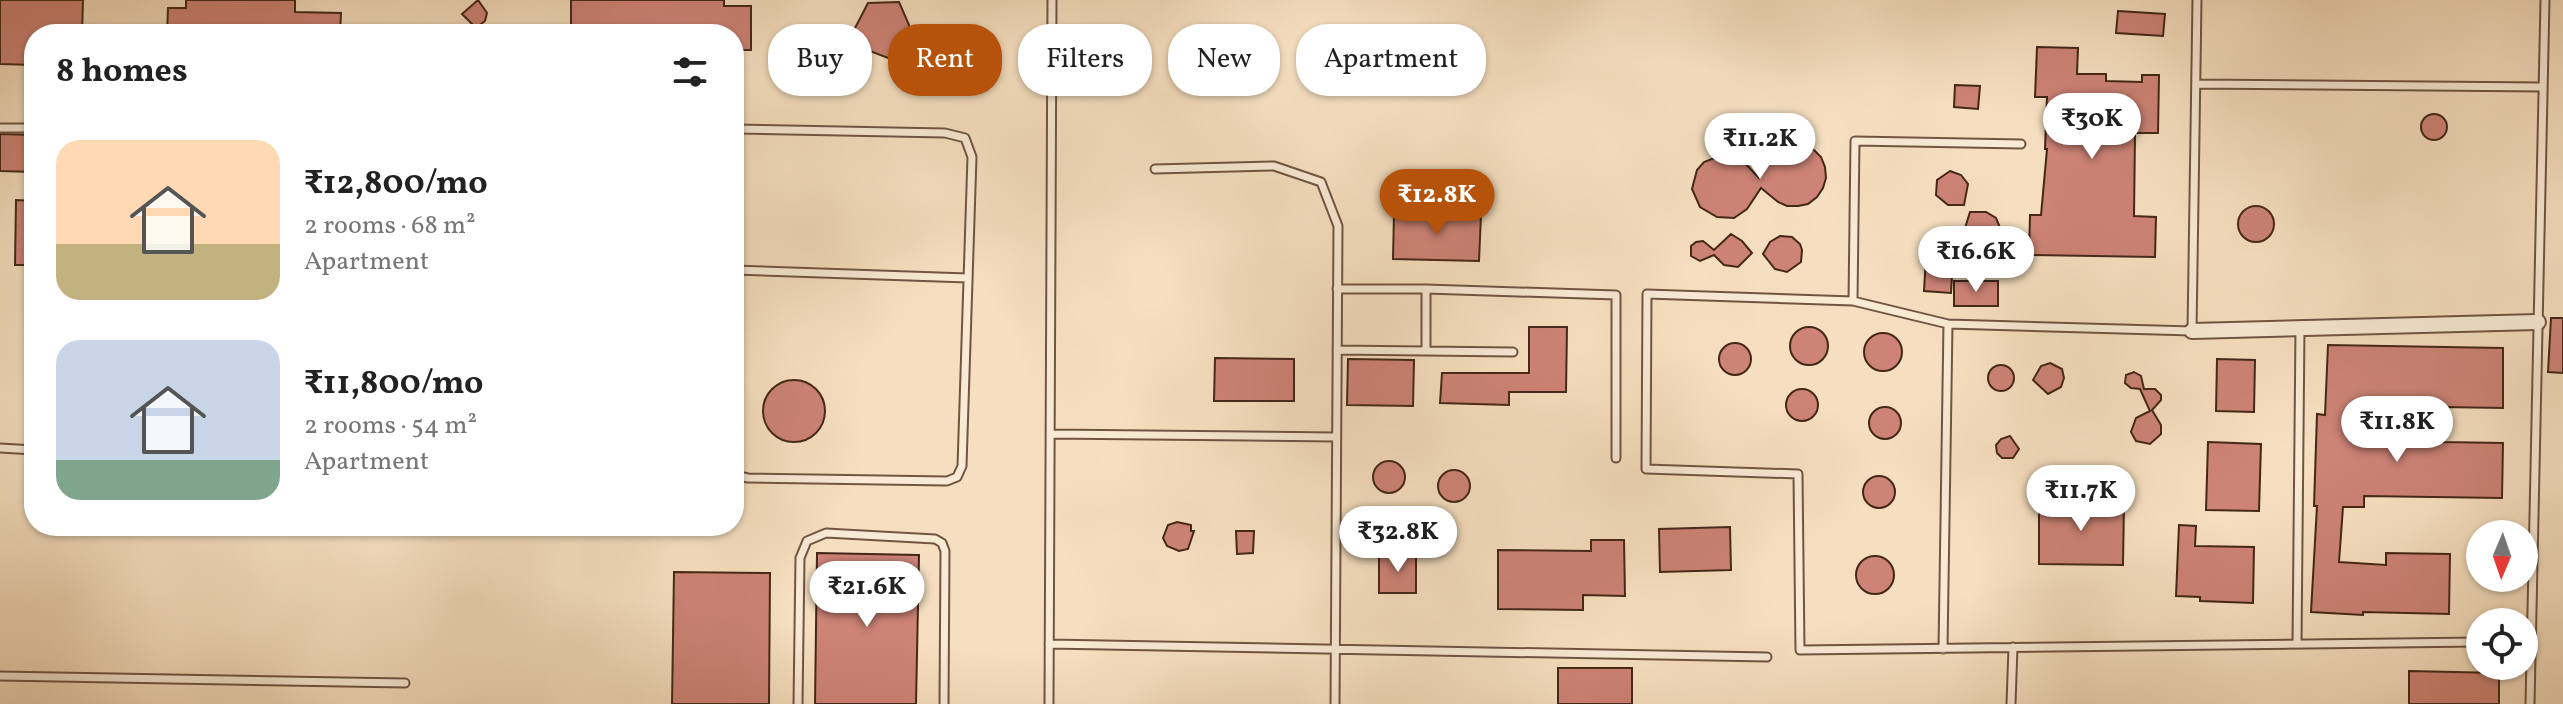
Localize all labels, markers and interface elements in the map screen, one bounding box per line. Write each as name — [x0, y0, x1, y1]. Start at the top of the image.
chip: Buy — [768, 24, 872, 96]
chip: Rent — [888, 24, 1002, 96]
chip: Filters — [1018, 24, 1152, 96]
chip: New — [1168, 24, 1280, 96]
chip: Apartment — [1296, 24, 1486, 96]
text: 8 homes — [56, 49, 188, 96]
icon: filters — [668, 50, 712, 94]
pin: ₹30K — [2045, 93, 2139, 161]
text: ₹30K — [2061, 101, 2123, 137]
pin: ₹11.2K — [1695, 113, 1825, 181]
text: ₹11.2K — [1722, 121, 1798, 157]
text: ₹12,800/mo — [304, 161, 488, 208]
pin: ₹12.8K — [1372, 169, 1502, 237]
icon: home — [120, 172, 216, 268]
text: ₹12.8K — [1398, 177, 1476, 213]
text: 2 rooms · 68 m² — [304, 208, 476, 244]
pin: ₹16.6K — [1911, 226, 2041, 294]
text: ₹16.6K — [1936, 234, 2016, 270]
text: Apartment — [304, 244, 429, 280]
text: ₹11,800/mo — [304, 361, 484, 408]
icon: home — [120, 372, 216, 468]
pin: ₹11.8K — [2332, 396, 2462, 464]
text: ₹11.8K — [2359, 404, 2435, 440]
text: 2 rooms · 54 m² — [304, 408, 477, 444]
text: Apartment — [304, 444, 429, 480]
pin: ₹11.7K — [2016, 465, 2146, 533]
text: ₹11.7K — [2044, 473, 2118, 509]
pin: ₹32.8K — [1333, 506, 1463, 574]
text: ₹32.8K — [1357, 514, 1439, 550]
north arrow — [2466, 520, 2538, 592]
map controls — [2466, 520, 2538, 680]
pin: ₹21.6K — [802, 561, 932, 629]
text: ₹21.6K — [828, 569, 906, 605]
button: locate — [2466, 608, 2538, 680]

